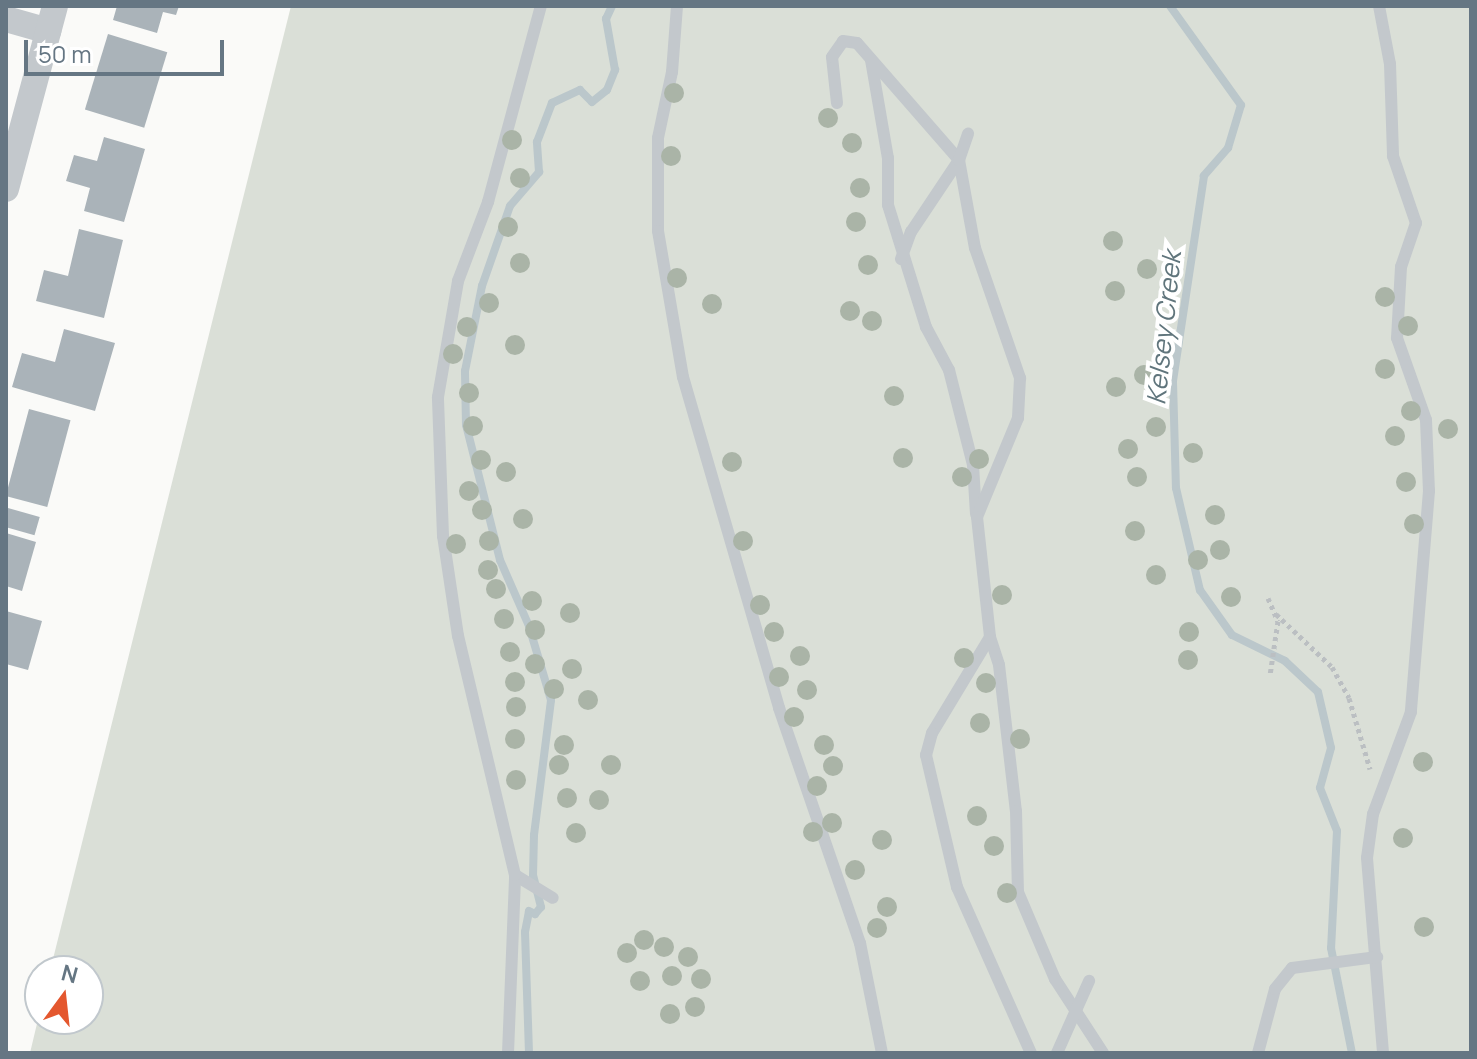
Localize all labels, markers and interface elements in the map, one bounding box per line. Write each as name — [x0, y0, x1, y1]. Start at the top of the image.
scale bar — [28, 24, 228, 74]
text: 50 m — [38, 37, 92, 70]
water label: Kelsey Creek — [1140, 250, 1188, 406]
north arrow — [24, 955, 104, 1035]
text: N — [58, 957, 81, 990]

